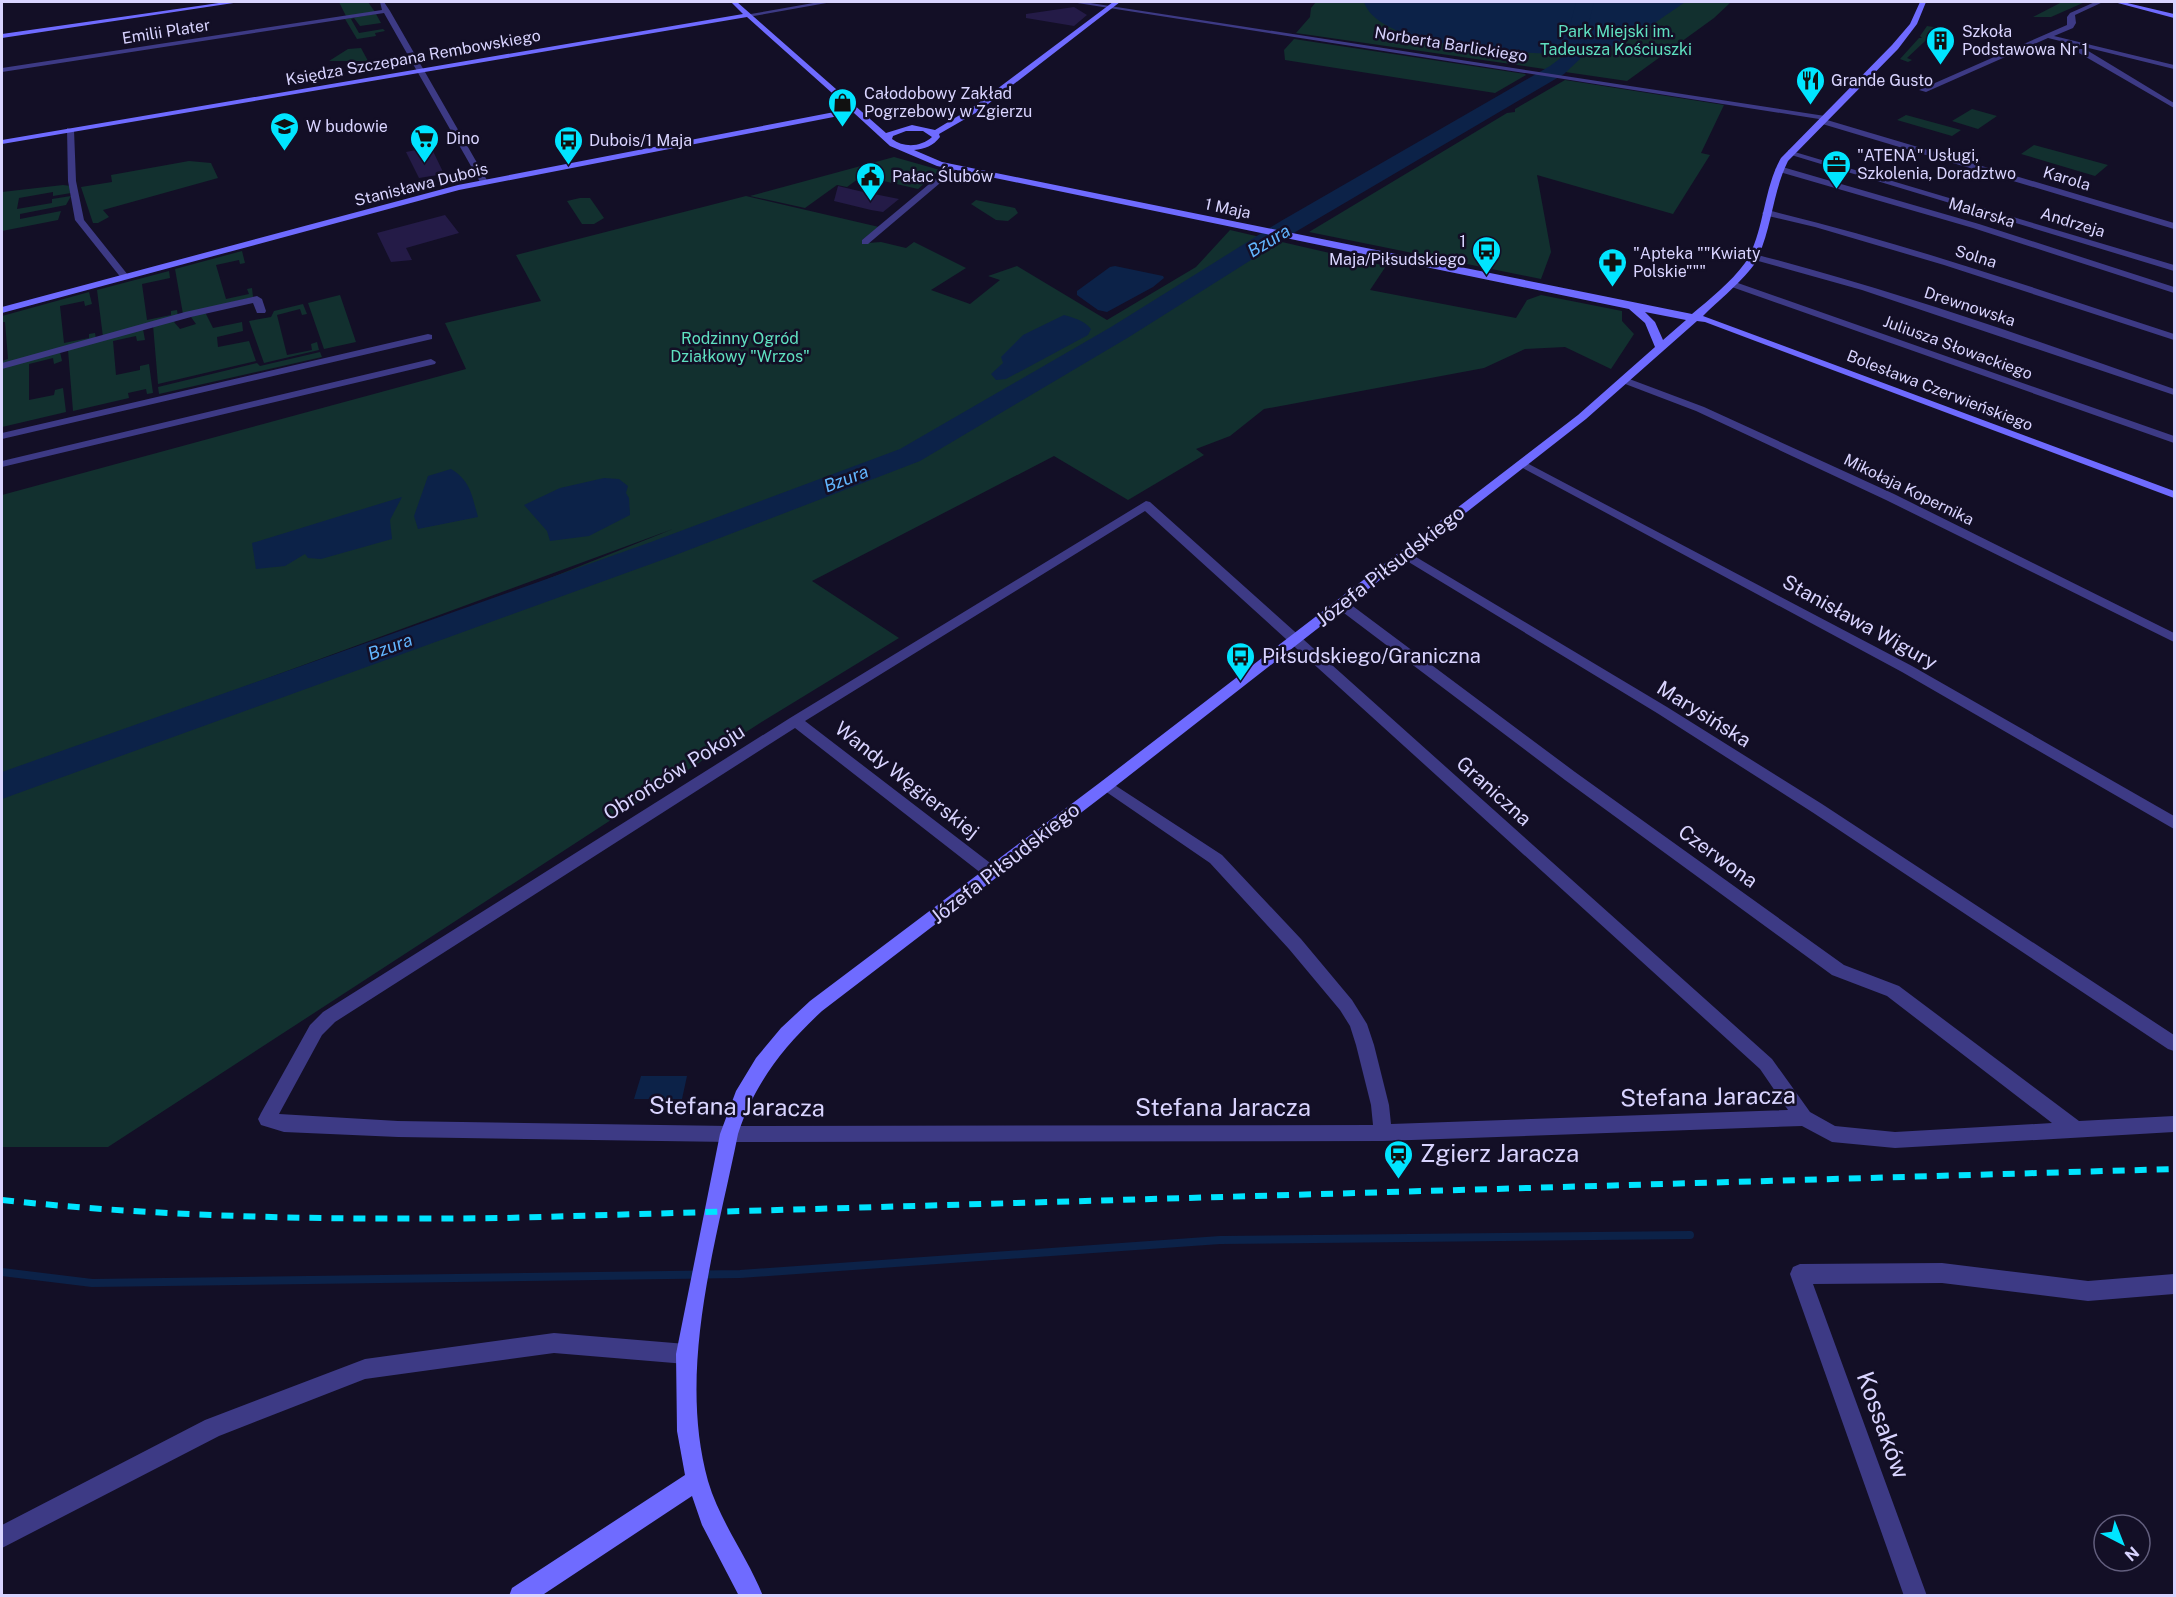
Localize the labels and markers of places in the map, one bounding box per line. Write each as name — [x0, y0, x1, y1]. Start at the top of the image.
place label: Szkoła Podstawowa Nr 1 — [1962, 22, 2088, 59]
building icon: Szkoła Podstawowa Nr 1 — [1925, 24, 1957, 66]
restaurant icon: Grande Gusto — [1794, 64, 1826, 106]
place label: Grande Gusto — [1831, 71, 1933, 90]
place label: Całodobowy Zakład Pogrzebowy w Zgierzu — [864, 84, 1032, 121]
shop icon: Całodobowy Zakład Pogrzebowy w Zgierzu — [827, 86, 859, 128]
school or university icon: W budowie — [269, 110, 301, 152]
place label: W budowie — [306, 117, 388, 136]
supermarket icon: Dino — [409, 122, 441, 164]
bus stop icon: Dubois/1 Maja — [552, 124, 584, 166]
place label: Dino — [446, 129, 479, 148]
place label: Dubois/1 Maja — [589, 131, 692, 150]
place label: "ATENA" Usługi, Szkolenia, Doradztwo — [1857, 146, 2016, 183]
office icon: "ATENA" Usługi, Szkolenia, Doradztwo — [1820, 148, 1852, 190]
public building icon: Pałac Ślubów — [855, 160, 887, 202]
place label: Pałac Ślubów — [892, 166, 994, 186]
place label: 1 Maja/Piłsudskiego — [1329, 232, 1466, 269]
bus stop icon: 1 Maja/Piłsudskiego — [1471, 234, 1503, 276]
place label: "Apteka ""Kwiaty Polskie""" — [1633, 244, 1761, 281]
pharmacy icon: "Apteka ""Kwiaty Polskie""" — [1596, 246, 1628, 288]
bus stop icon: Piłsudskiego/Graniczna — [1225, 640, 1257, 682]
place label: Piłsudskiego/Graniczna — [1262, 644, 1481, 668]
station icon: Zgierz Jaracza — [1383, 1138, 1415, 1180]
place label: Zgierz Jaracza — [1420, 1139, 1579, 1167]

